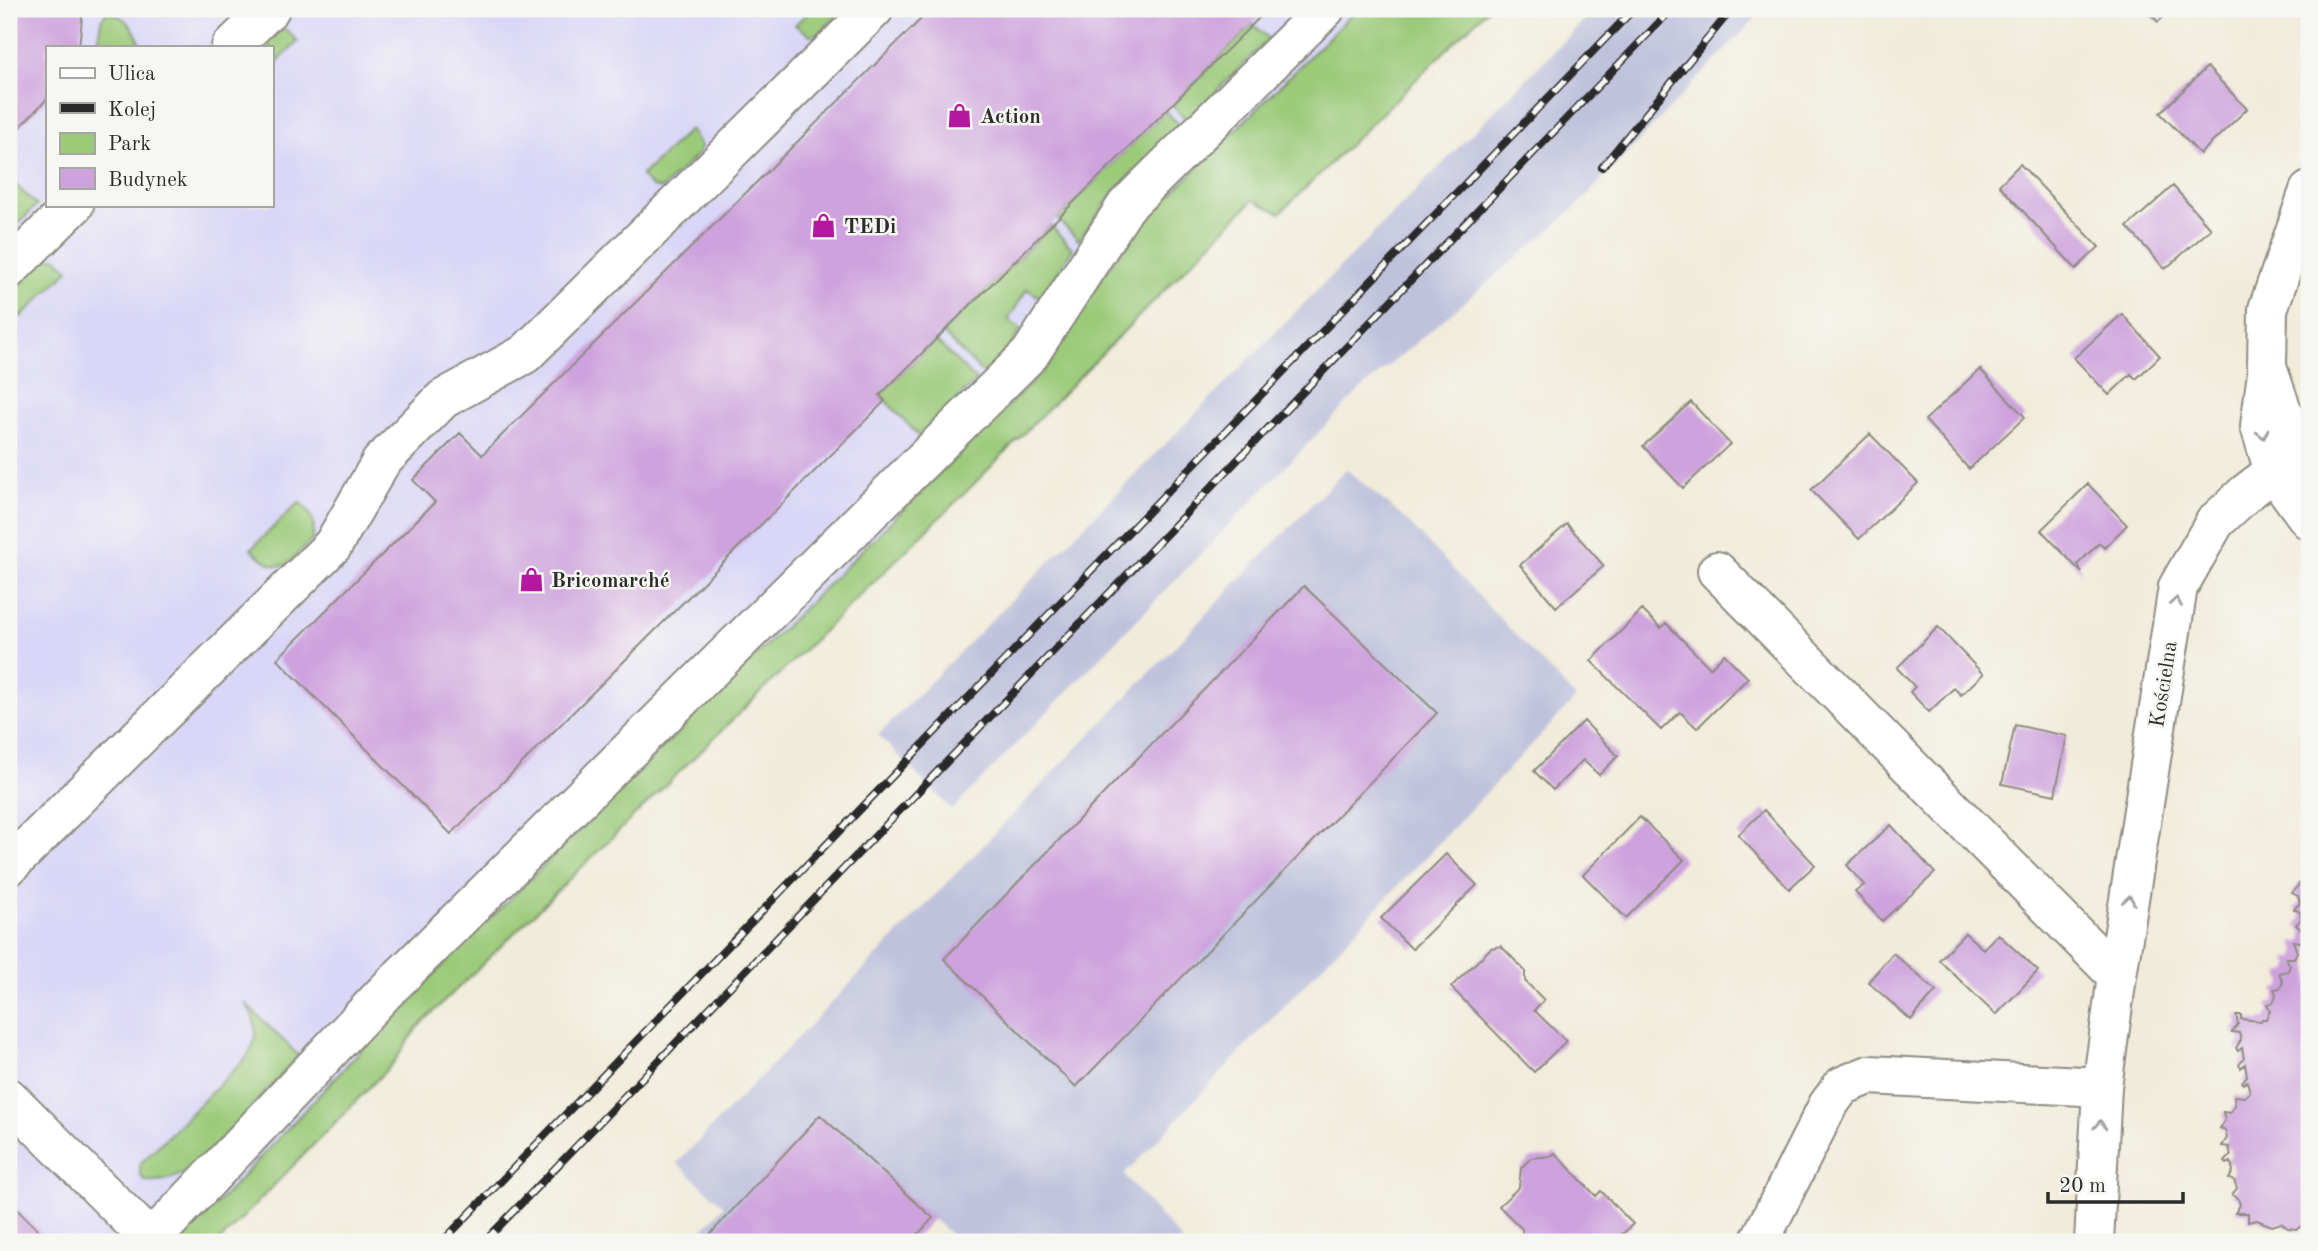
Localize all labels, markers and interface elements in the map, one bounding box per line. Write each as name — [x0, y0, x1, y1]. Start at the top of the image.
legend — [46, 46, 273, 206]
text: Ulica — [108, 64, 155, 85]
text: Kolej — [108, 100, 156, 121]
shop icon: Action — [946, 102, 974, 130]
place label: Action — [980, 107, 1041, 128]
text: Park — [108, 134, 151, 155]
text: Budynek — [108, 170, 188, 191]
shop icon: TEDi — [810, 212, 838, 240]
place label: TEDi — [844, 217, 896, 238]
one-way arrow — [2255, 428, 2269, 440]
shop icon: Bricomarché — [517, 566, 545, 594]
place label: Bricomarché — [551, 571, 670, 592]
one-way arrow — [2168, 596, 2183, 608]
street label: Kościelna — [2147, 639, 2182, 729]
one-way arrow — [2121, 894, 2136, 906]
one-way arrow — [2092, 1119, 2107, 1130]
scale bar — [2048, 1160, 2183, 1204]
text: 20 m — [2059, 1176, 2106, 1197]

